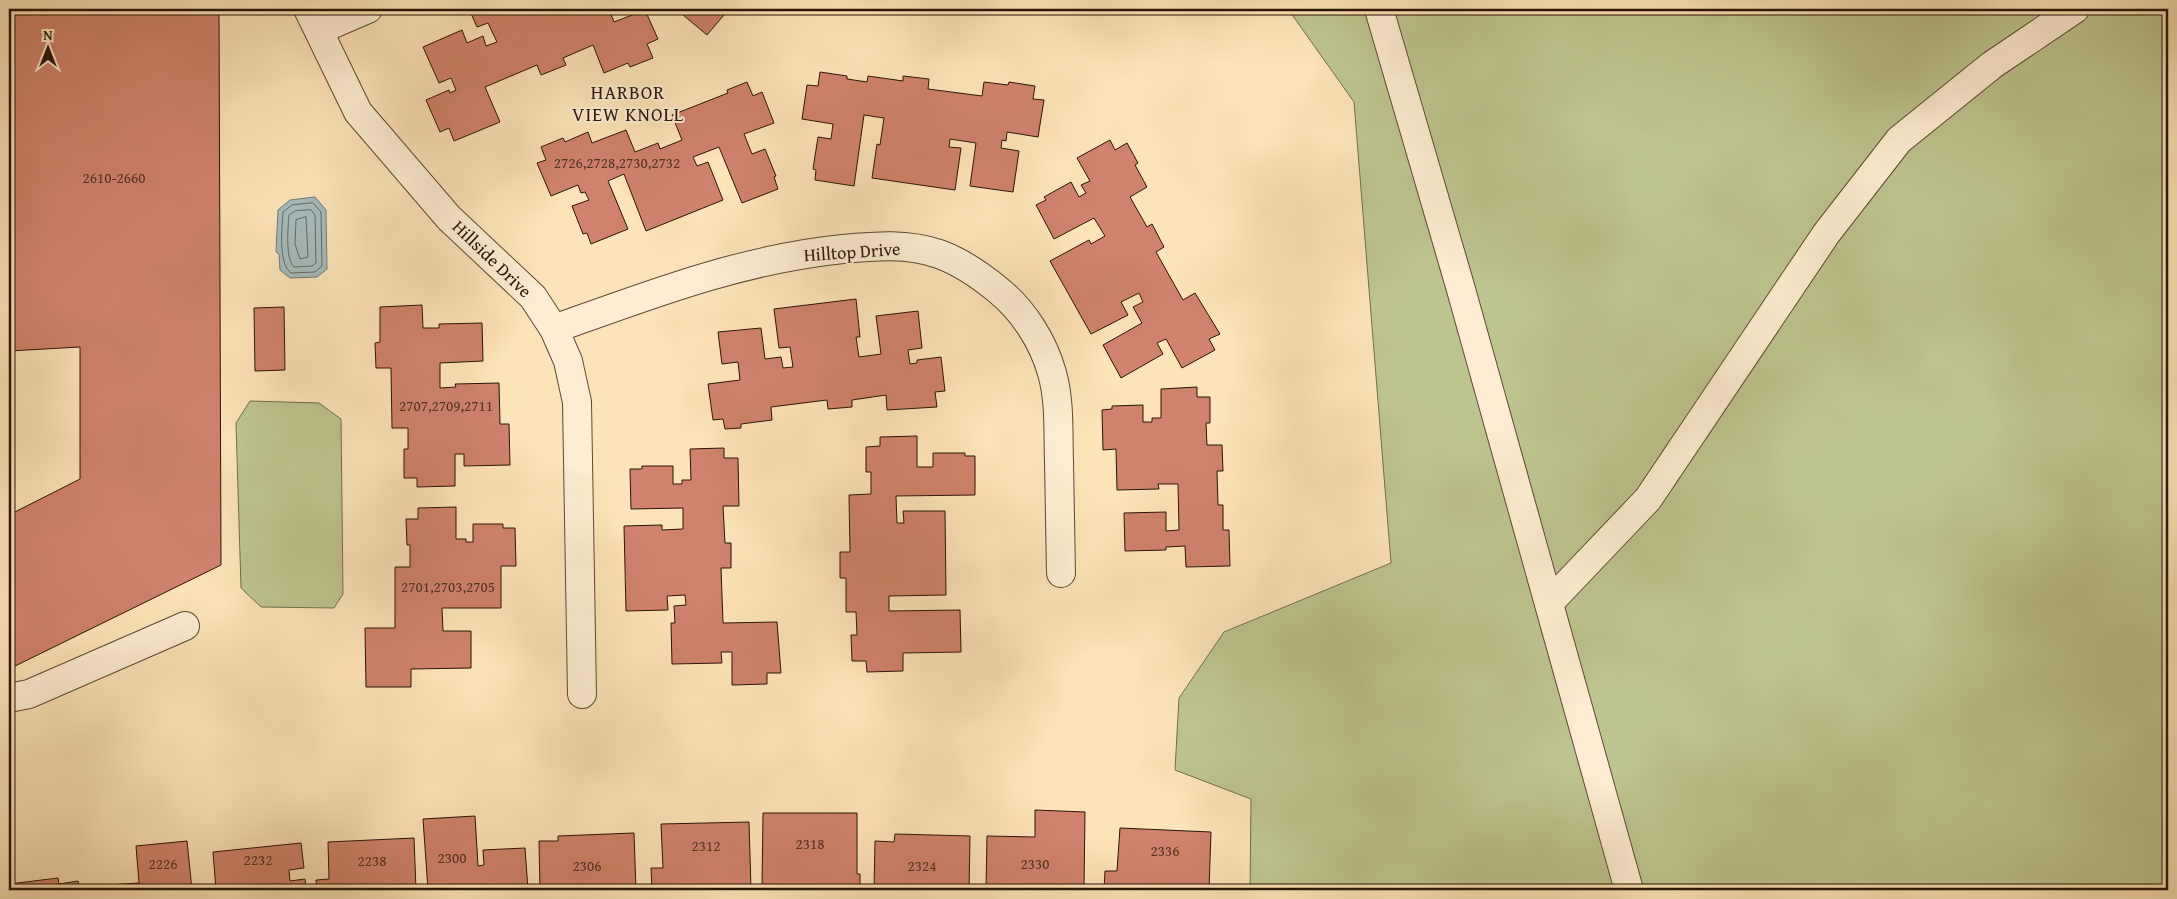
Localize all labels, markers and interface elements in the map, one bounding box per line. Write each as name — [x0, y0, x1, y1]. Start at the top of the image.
north arrow — [22, 22, 72, 72]
text: N — [43, 25, 53, 45]
district label: HARBOR VIEW KNOLL — [572, 78, 684, 128]
house number: 2726,2728,2730,2732 — [554, 152, 680, 173]
house number: 2610-2660 — [83, 167, 145, 188]
street label: Hillside Drive — [446, 214, 538, 304]
street label: Hilltop Drive — [803, 235, 901, 268]
house number: 2707,2709,2711 — [399, 395, 493, 416]
house number: 2701,2703,2705 — [401, 576, 495, 597]
house number: 2318 — [796, 833, 824, 854]
house number: 2312 — [692, 835, 720, 856]
house number: 2336 — [1151, 840, 1179, 861]
house number: 2300 — [438, 847, 466, 868]
house number: 2232 — [244, 849, 272, 870]
house number: 2238 — [358, 850, 386, 871]
house number: 2226 — [149, 853, 177, 874]
house number: 2330 — [1021, 853, 1049, 874]
house number: 2306 — [573, 855, 601, 876]
house number: 2324 — [908, 855, 936, 876]

